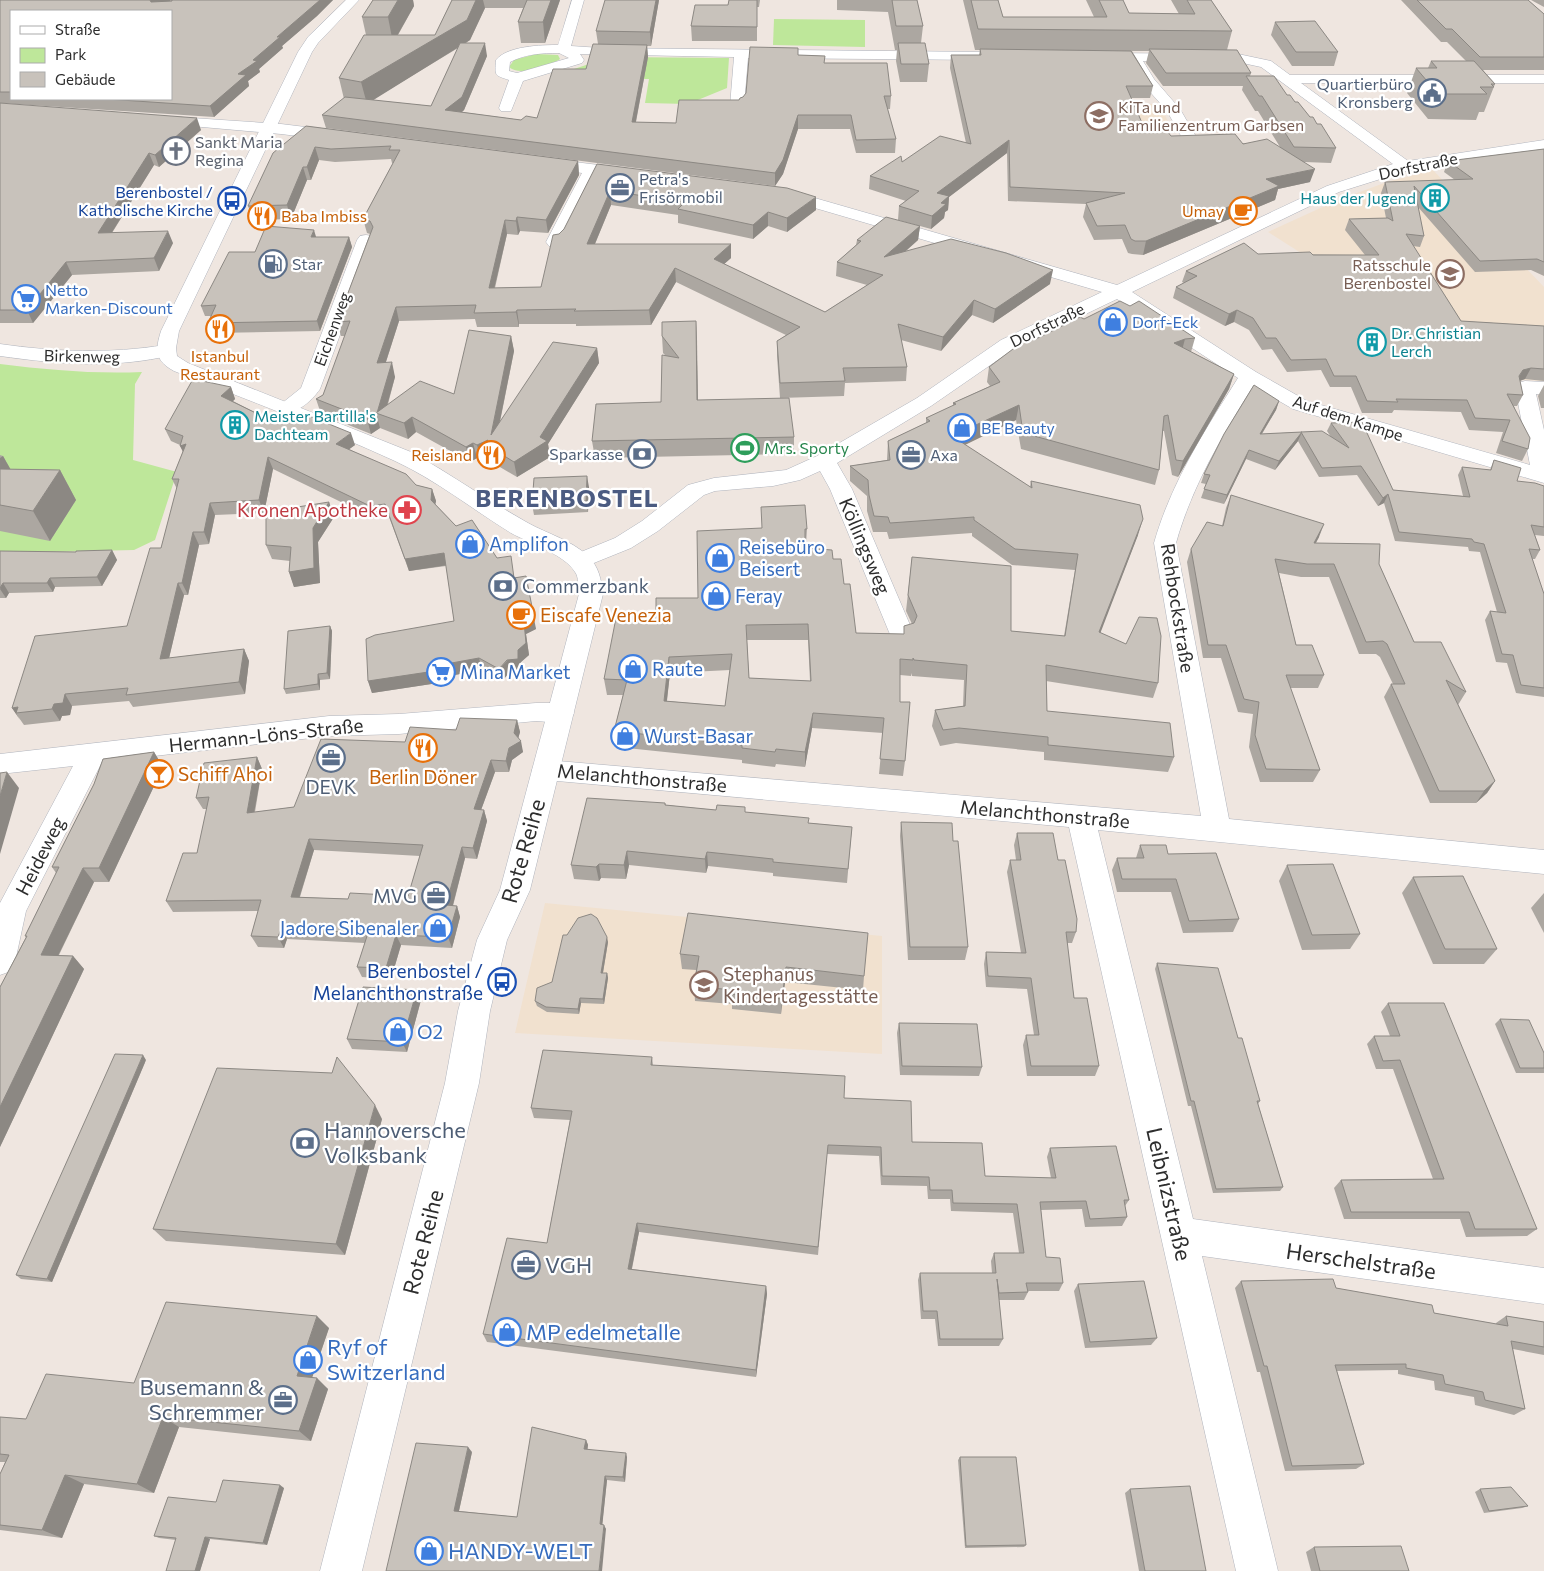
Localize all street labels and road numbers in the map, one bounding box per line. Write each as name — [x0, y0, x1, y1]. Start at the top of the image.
street label: Dorfstraße — [1377, 148, 1459, 183]
street label: Eichenweg — [309, 289, 354, 369]
street label: Dorfstraße — [1007, 298, 1087, 351]
street label: Birkenweg — [44, 345, 121, 366]
street label: Auf dem Kampe — [1291, 391, 1406, 444]
street label: Köllingsweg — [835, 494, 896, 598]
street label: Rehbockstraße — [1157, 542, 1200, 674]
street label: Hermann-Löns-Straße — [167, 713, 364, 756]
street label: Melanchthonstraße — [556, 759, 728, 796]
street label: Melanchthonstraße — [959, 795, 1131, 832]
street label: Rote Reihe — [495, 796, 550, 906]
street label: Heideweg — [10, 813, 69, 899]
street label: Leibnizstraße — [1141, 1125, 1198, 1263]
street label: Rote Reihe — [396, 1187, 449, 1297]
street label: Herschelstraße — [1284, 1237, 1438, 1284]

